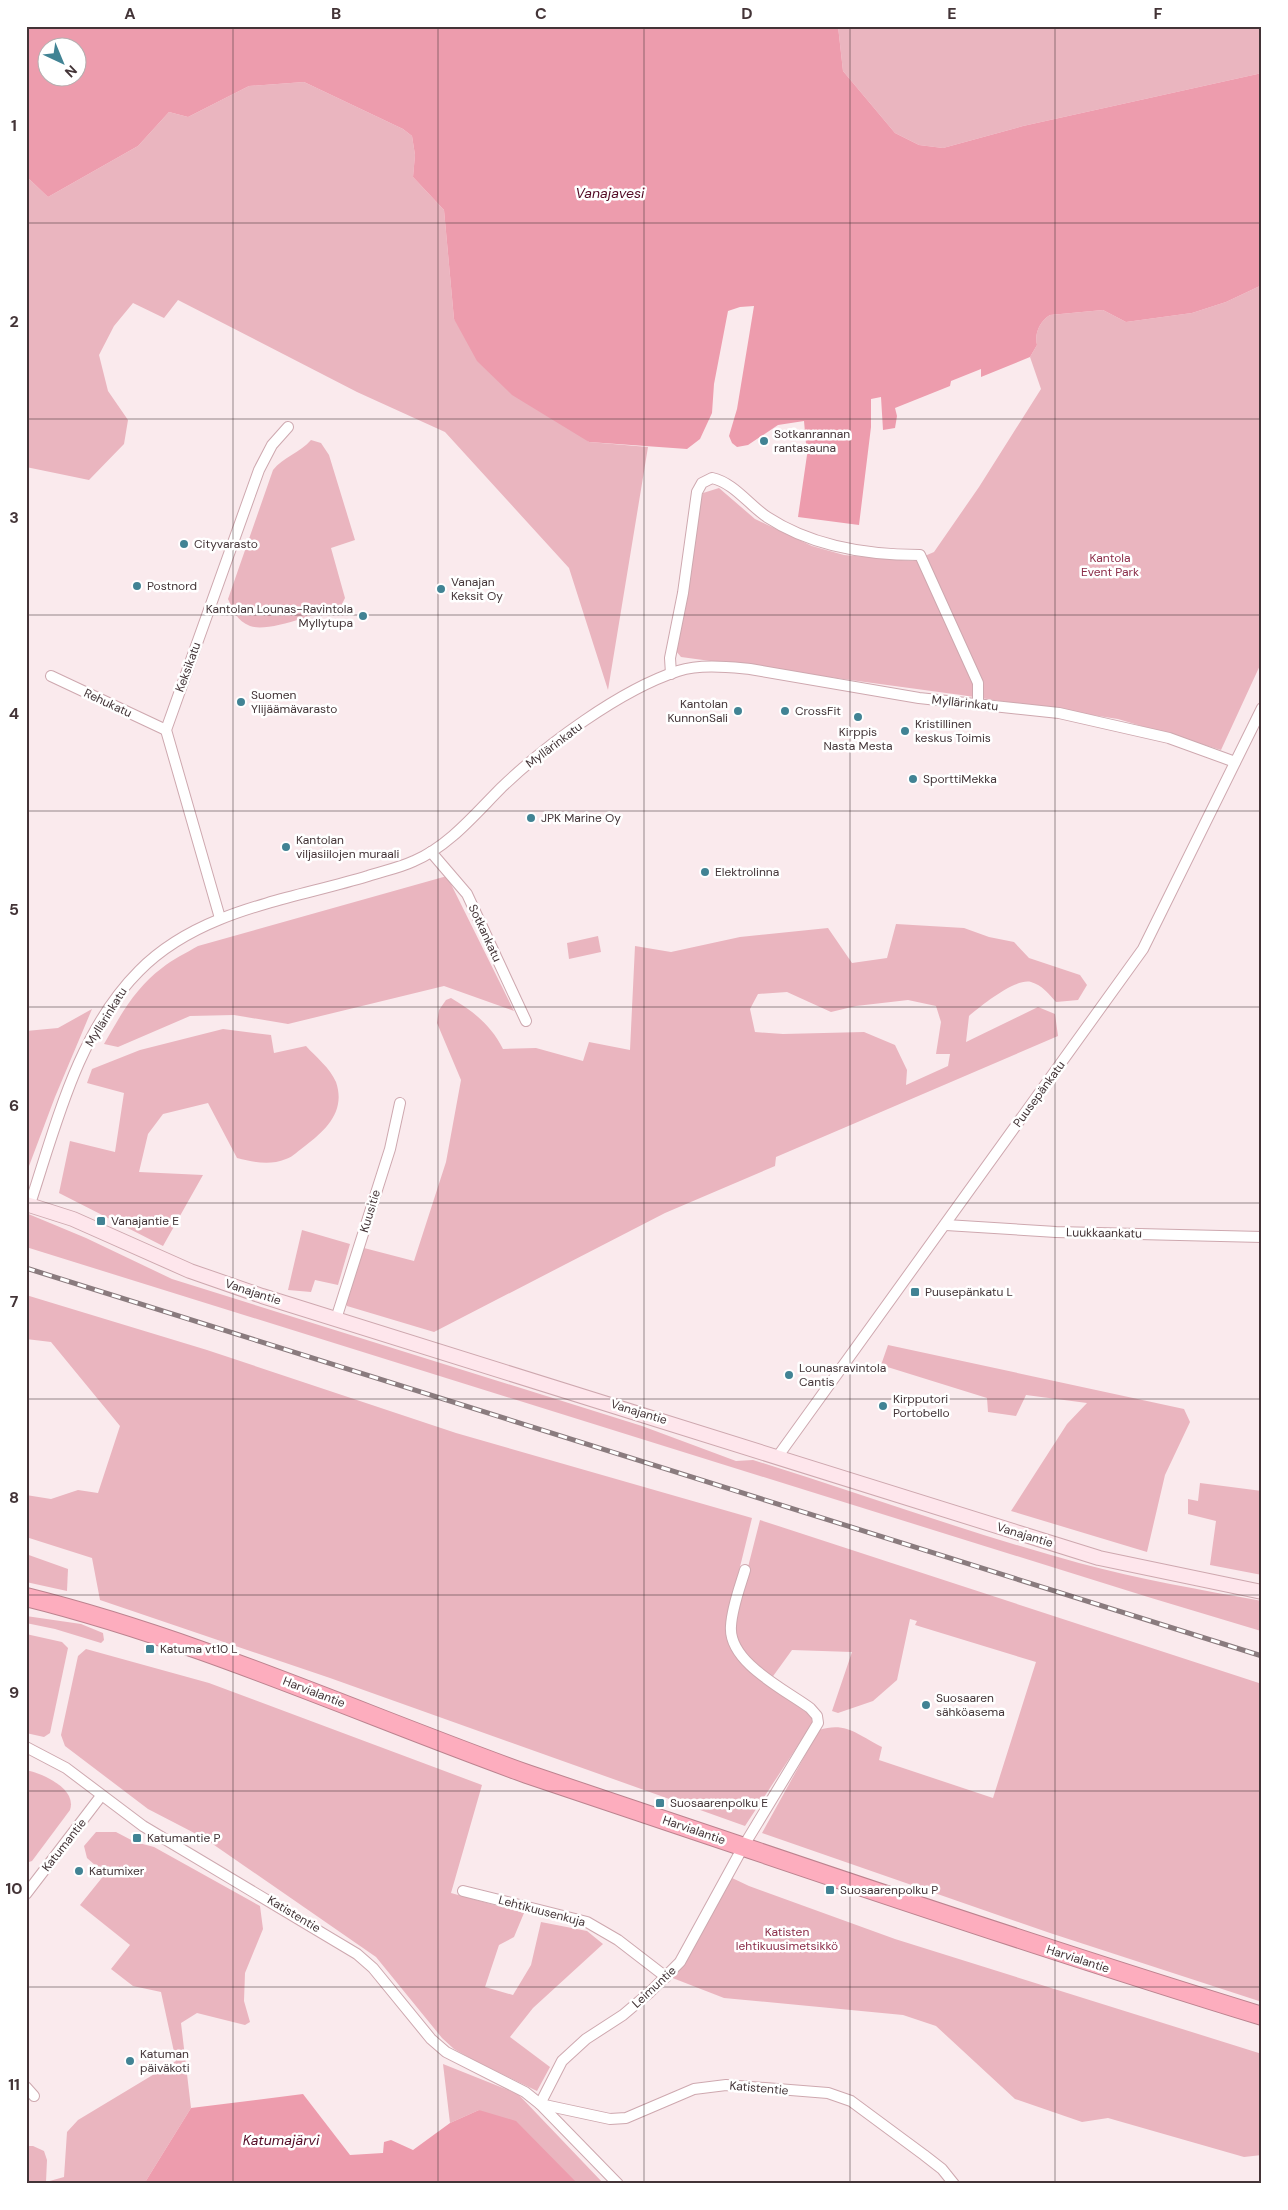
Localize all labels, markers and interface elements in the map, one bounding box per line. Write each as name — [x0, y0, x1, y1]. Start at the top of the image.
text: A — [124, 3, 136, 24]
text: B — [331, 3, 341, 24]
text: C — [535, 3, 547, 24]
text: D — [741, 3, 753, 24]
text: E — [947, 3, 957, 24]
text: F — [1154, 3, 1163, 24]
north arrow — [38, 38, 88, 88]
text: N — [61, 61, 81, 81]
text: 1 — [11, 115, 17, 136]
water label: Vanajavesi — [576, 184, 645, 202]
text: 2 — [9, 311, 19, 332]
place label: Sotkanrannan rantasauna — [774, 426, 850, 456]
marker: Sotkanrannan rantasauna — [758, 435, 770, 447]
text: 3 — [9, 507, 19, 528]
place label: Cityvarasto — [194, 536, 258, 552]
marker: Cityvarasto — [178, 538, 190, 550]
park label: Kantola Event Park — [1081, 550, 1139, 580]
place label: Vanajan Keksit Oy — [451, 574, 503, 604]
place label: Postnord — [147, 578, 197, 594]
marker: Postnord — [131, 580, 143, 592]
marker: Vanajan Keksit Oy — [435, 583, 447, 595]
place label: Kantolan Lounas-Ravintola Myllytupa — [206, 601, 353, 631]
marker: Kantolan Lounas-Ravintola Myllytupa — [357, 610, 369, 622]
street label: Keksikatu — [172, 640, 204, 694]
street label: Rehukatu — [81, 685, 135, 721]
place label: Suomen Ylijäämävarasto — [251, 687, 337, 717]
street label: Myllärinkatu — [931, 692, 999, 714]
marker: Suomen Ylijäämävarasto — [235, 696, 247, 708]
place label: Kantolan KunnonSali — [667, 696, 728, 726]
text: 4 — [9, 703, 19, 724]
place label: CrossFit — [795, 703, 841, 719]
marker: Kantolan KunnonSali — [732, 705, 744, 717]
marker: CrossFit — [779, 705, 791, 717]
marker: Kirppis Nasta Mesta — [852, 711, 864, 723]
place label: Kristillinen keskus Toimis — [915, 716, 991, 746]
street label: Myllärinkatu — [523, 718, 586, 771]
place label: Kirppis Nasta Mesta — [824, 724, 892, 754]
marker: Kristillinen keskus Toimis — [899, 725, 911, 737]
place label: SporttiMekka — [923, 771, 997, 787]
marker: SporttiMekka — [907, 773, 919, 785]
place label: JPK Marine Oy — [541, 810, 621, 826]
marker: JPK Marine Oy — [525, 812, 537, 824]
place label: Kantolan viljasiilojen muraali — [296, 832, 399, 862]
marker: Kantolan viljasiilojen muraali — [280, 841, 292, 853]
place label: Elektrolinna — [715, 864, 779, 880]
marker: Elektrolinna — [699, 866, 711, 878]
text: 5 — [9, 899, 19, 920]
street label: Sotkankatu — [465, 902, 505, 965]
street label: Myllärinkatu — [82, 984, 131, 1050]
street label: Puusepänkatu — [1009, 1057, 1069, 1130]
text: 6 — [9, 1095, 19, 1116]
street label: Kuusitie — [356, 1188, 384, 1234]
place label: Vanajantie E — [111, 1213, 179, 1229]
marker: Vanajantie E — [95, 1215, 107, 1227]
street label: Luukkaankatu — [1066, 1224, 1142, 1242]
street label: Vanajantie — [223, 1275, 283, 1309]
place label: Puusepänkatu L — [925, 1284, 1013, 1300]
marker: Puusepänkatu L — [909, 1286, 921, 1298]
text: 7 — [10, 1291, 19, 1312]
place label: Lounasravintola Cantis — [799, 1360, 886, 1390]
marker: Lounasravintola Cantis — [783, 1369, 795, 1381]
place label: Kirpputori Portobello — [893, 1391, 950, 1421]
street label: Vanajantie — [609, 1396, 669, 1428]
marker: Kirpputori Portobello — [877, 1400, 889, 1412]
text: 8 — [9, 1487, 19, 1508]
street label: Vanajantie — [995, 1519, 1055, 1551]
place label: Katuma vt10 L — [160, 1641, 238, 1657]
marker: Katuma vt10 L — [144, 1643, 156, 1655]
street label: Harvialantie — [281, 1673, 348, 1711]
text: 9 — [9, 1682, 19, 1703]
place label: Suosaaren sähköasema — [936, 1690, 1005, 1720]
marker: Suosaaren sähköasema — [920, 1699, 932, 1711]
place label: Suosaarenpolku E — [670, 1795, 768, 1811]
marker: Suosaarenpolku E — [654, 1797, 666, 1809]
street label: Harvialantie — [660, 1812, 728, 1848]
street label: Katumantie — [38, 1815, 90, 1875]
place label: Katumantie P — [147, 1830, 220, 1846]
marker: Katumantie P — [131, 1832, 143, 1844]
place label: Katumixer — [89, 1863, 145, 1879]
marker: Katumixer — [73, 1865, 85, 1877]
text: 10 — [5, 1878, 23, 1899]
place label: Suosaarenpolku P — [840, 1882, 938, 1898]
marker: Suosaarenpolku P — [824, 1884, 836, 1896]
street label: Katistentie — [265, 1892, 324, 1936]
street label: Lehtikuusenkuja — [497, 1892, 587, 1930]
park label: Katisten lehtikuusimetsikkö — [736, 1924, 838, 1954]
street label: Harvialantie — [1044, 1941, 1112, 1977]
street label: Leimuntie — [629, 1962, 680, 2011]
place label: Katuman päiväkoti — [140, 2046, 190, 2076]
marker: Katuman päiväkoti — [124, 2055, 136, 2067]
text: 11 — [8, 2074, 20, 2095]
street label: Katistentie — [729, 2077, 789, 2099]
water label: Katumajärvi — [243, 2131, 320, 2149]

